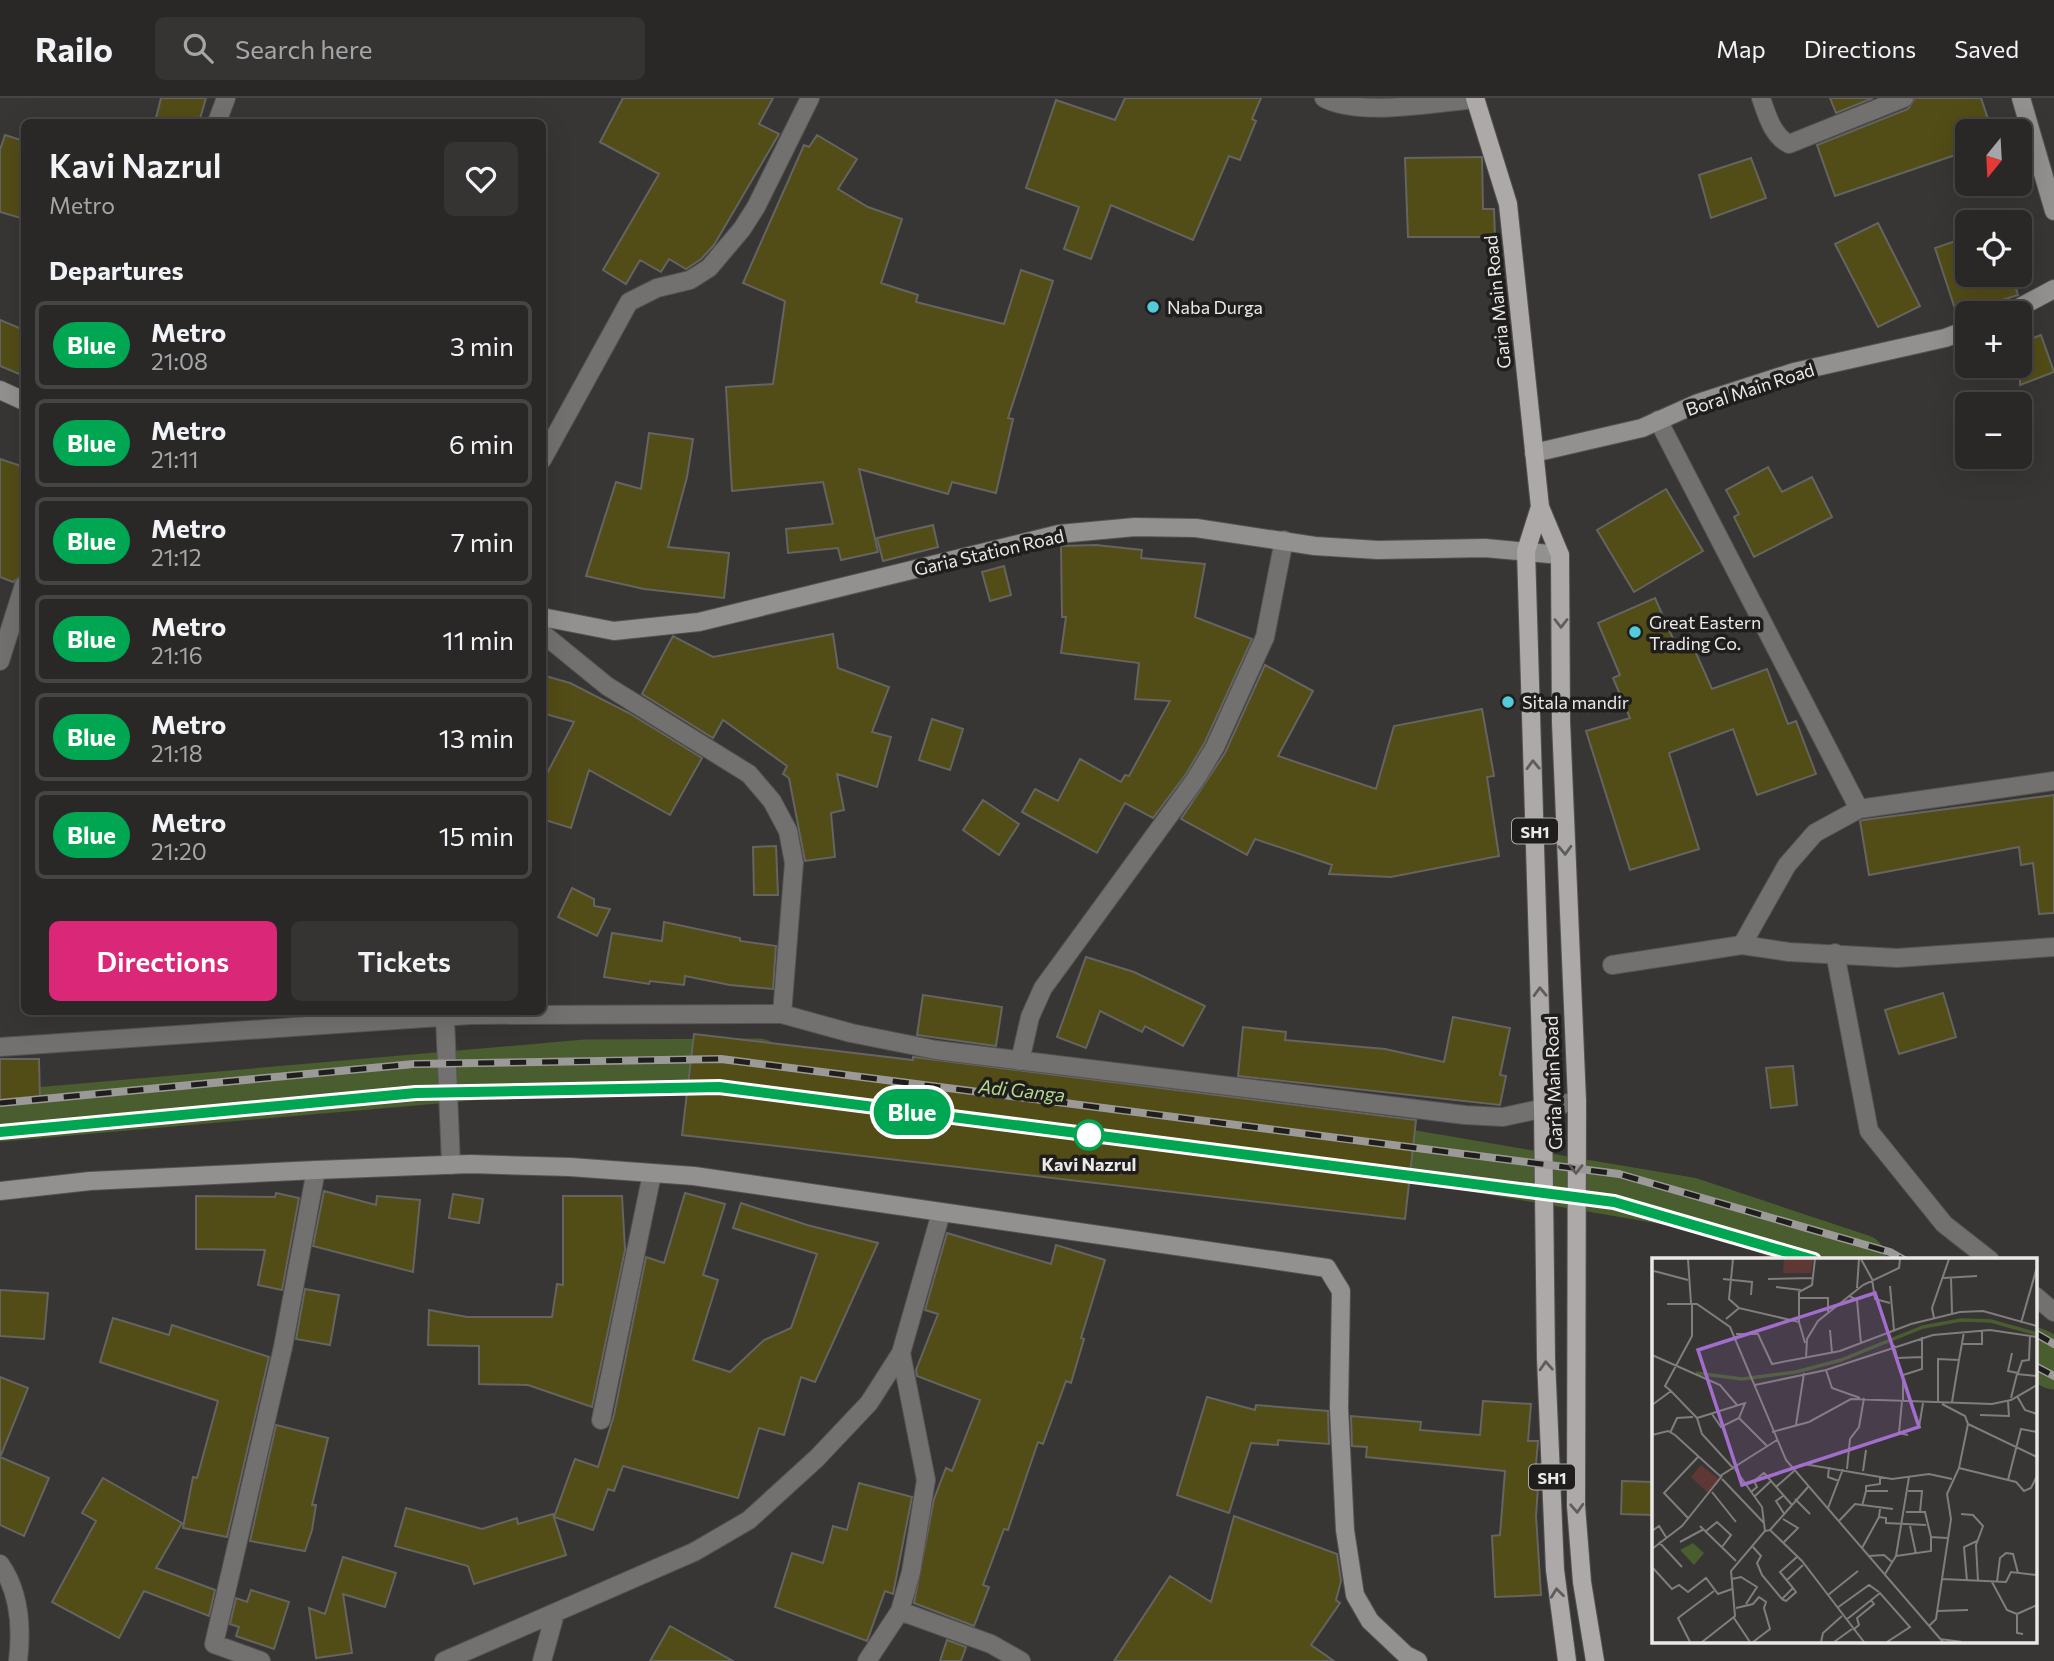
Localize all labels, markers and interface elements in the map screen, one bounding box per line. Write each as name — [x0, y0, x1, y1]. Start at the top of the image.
search box — [155, 17, 645, 80]
text: Railo — [35, 28, 113, 69]
icon: search — [179, 29, 217, 67]
text: Search here — [235, 33, 372, 64]
text: Map — [1716, 34, 1766, 63]
text: Directions — [1804, 34, 1916, 63]
text: Saved — [1954, 34, 2019, 63]
north arrow — [1955, 119, 2032, 196]
map controls — [1955, 119, 2032, 469]
button: heart — [444, 142, 518, 216]
text: Kavi Nazrul — [49, 144, 222, 185]
text: Metro — [49, 191, 115, 219]
button: locate — [1955, 210, 2032, 287]
street label: Garia Main Road — [1479, 234, 1515, 370]
text: Departures — [49, 254, 184, 285]
place label: Naba Durga — [1167, 296, 1263, 318]
marker: Naba Durga — [1145, 299, 1161, 315]
button: + — [1955, 301, 2032, 378]
text: Metro — [151, 316, 226, 347]
text: Blue — [67, 330, 116, 359]
text: 3 min — [450, 330, 514, 361]
text: 21:08 — [151, 347, 208, 375]
street label: Boral Main Road — [1683, 358, 1817, 420]
button: − — [1955, 392, 2032, 469]
text: Metro — [151, 414, 226, 445]
text: Blue — [67, 428, 116, 457]
text: 6 min — [449, 428, 514, 459]
text: 21:11 — [151, 445, 199, 473]
text: Metro — [151, 512, 226, 543]
street label: Garia Station Road — [912, 524, 1066, 580]
text: Blue — [67, 526, 116, 555]
text: 7 min — [451, 526, 514, 557]
text: 21:12 — [151, 543, 202, 571]
text: Metro — [151, 610, 226, 641]
place label: Great Eastern Trading Co. — [1649, 611, 1761, 654]
one-way arrow — [1553, 618, 1569, 629]
text: Blue — [67, 624, 116, 653]
text: 11 min — [443, 624, 514, 655]
marker: Great Eastern Trading Co. — [1627, 624, 1643, 640]
text: 21:16 — [151, 641, 203, 669]
place label: Sitala mandir — [1522, 691, 1629, 713]
marker: Sitala mandir — [1500, 694, 1516, 710]
text: Metro — [151, 708, 226, 739]
text: Blue — [67, 722, 116, 751]
text: 13 min — [439, 722, 514, 753]
text: 21:18 — [151, 739, 203, 767]
one-way arrow — [1525, 759, 1541, 770]
text: Metro — [151, 806, 226, 837]
road number: SH1 — [1512, 818, 1558, 844]
text: Blue — [67, 820, 116, 849]
text: 15 min — [439, 820, 514, 851]
text: 21:20 — [151, 837, 207, 865]
one-way arrow — [1558, 845, 1573, 856]
button: Directions — [49, 921, 277, 1001]
button: Tickets — [291, 921, 518, 1001]
one-way arrow — [1532, 987, 1548, 997]
street label: Garia Main Road — [1540, 1016, 1566, 1150]
water label: Adi Ganga — [977, 1074, 1066, 1106]
line badge: Blue — [863, 1089, 961, 1135]
text: Blue — [888, 1097, 936, 1126]
marker: Kavi Nazrul — [1074, 1120, 1104, 1150]
place label: Kavi Nazrul — [1042, 1153, 1136, 1175]
one-way arrow — [1568, 1165, 1584, 1175]
inset map — [1652, 1258, 2036, 1644]
one-way arrow — [1539, 1361, 1554, 1372]
road number: SH1 — [1529, 1464, 1575, 1490]
one-way arrow — [1569, 1503, 1584, 1514]
one-way arrow — [1550, 1588, 1565, 1599]

